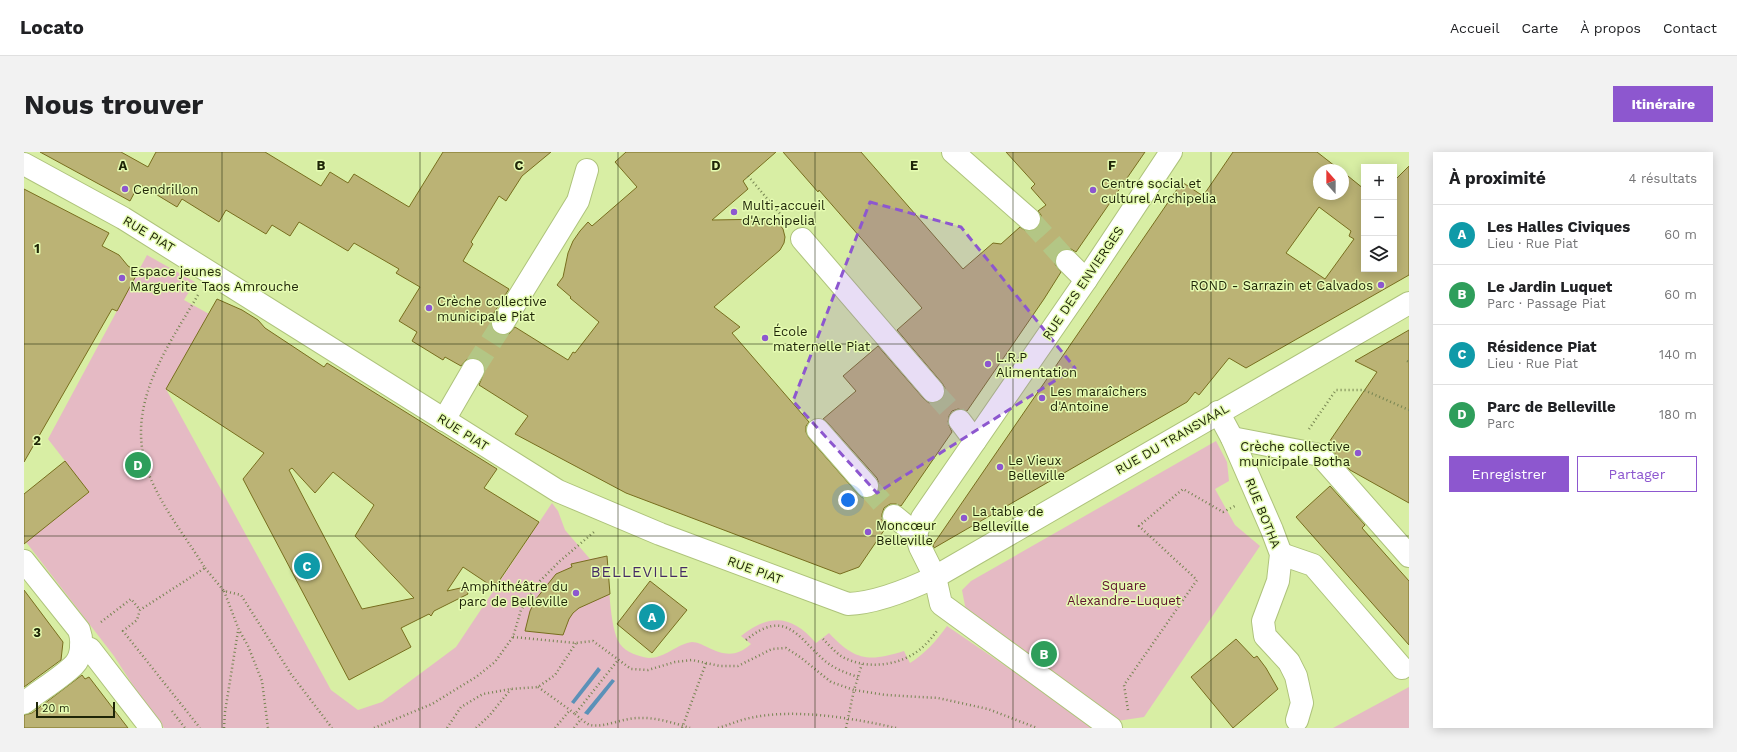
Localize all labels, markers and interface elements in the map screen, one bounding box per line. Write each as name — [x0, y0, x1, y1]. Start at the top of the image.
text: Locato — [20, 16, 84, 39]
text: Accueil — [1450, 20, 1499, 36]
text: Carte — [1521, 20, 1558, 36]
text: À propos — [1580, 20, 1641, 36]
text: Contact — [1663, 20, 1717, 36]
button: Itinéraire — [1613, 86, 1713, 122]
text: Nous trouver — [24, 88, 203, 121]
text: A — [119, 158, 128, 173]
text: B — [317, 158, 326, 173]
text: C — [515, 158, 524, 173]
text: D — [711, 158, 721, 173]
text: E — [910, 158, 918, 173]
text: F — [1108, 158, 1116, 173]
north arrow — [1313, 164, 1349, 200]
map controls — [1361, 164, 1397, 272]
button: + — [1361, 164, 1397, 200]
text: À proximité — [1449, 168, 1546, 188]
text: 4 résultats — [1629, 171, 1697, 186]
place label: Centre social et culturel Archipelia — [1101, 176, 1217, 206]
place label: Cendrillon — [133, 182, 198, 197]
marker: Cendrillon — [120, 184, 130, 194]
marker: Centre social et culturel Archipelia — [1088, 185, 1098, 195]
place label: Multi-accueil d'Archipelia — [742, 198, 825, 228]
button: − — [1361, 200, 1397, 236]
marker: Multi-accueil d'Archipelia — [729, 207, 739, 217]
street label: RUE PIAT — [120, 213, 178, 255]
text: Les Halles Civiques — [1487, 218, 1630, 236]
street label: RUE DES ENVIERGES — [1039, 223, 1127, 343]
text: A — [1458, 227, 1466, 242]
text: 60 m — [1664, 227, 1697, 242]
button: layers — [1361, 236, 1397, 272]
text: Lieu · Rue Piat — [1487, 236, 1578, 251]
text: 1 — [34, 241, 40, 256]
place label: Espace jeunes Marguerite Taos Amrouche — [130, 264, 299, 294]
marker: Espace jeunes Marguerite Taos Amrouche — [117, 273, 127, 283]
place label: ROND - Sarrazin et Calvados — [1190, 278, 1373, 293]
text: Le Jardin Luquet — [1487, 278, 1612, 296]
marker: ROND - Sarrazin et Calvados — [1376, 280, 1386, 290]
text: B — [1458, 287, 1466, 302]
text: 60 m — [1664, 287, 1697, 302]
place label: Crèche collective municipale Piat — [437, 294, 547, 324]
text: Parc · Passage Piat — [1487, 296, 1606, 311]
marker: Crèche collective municipale Piat — [424, 303, 434, 313]
place label: École maternelle Piat — [773, 323, 871, 354]
marker: École maternelle Piat — [760, 333, 770, 343]
text: Résidence Piat — [1487, 338, 1596, 356]
text: C — [1458, 347, 1466, 362]
text: 140 m — [1659, 347, 1697, 362]
place label: L.R.P Alimentation — [996, 350, 1077, 380]
text: Lieu · Rue Piat — [1487, 356, 1578, 371]
marker: L.R.P Alimentation — [983, 359, 993, 369]
place label: Les maraîchers d'Antoine — [1050, 384, 1147, 414]
marker: Les maraîchers d'Antoine — [1037, 393, 1047, 403]
text: Parc de Belleville — [1487, 398, 1616, 416]
street label: RUE DU TRANSVAAL — [1113, 400, 1232, 478]
text: D — [1457, 407, 1467, 422]
text: 180 m — [1659, 407, 1697, 422]
street label: RUE PIAT — [435, 410, 492, 454]
text: Parc — [1487, 416, 1515, 431]
text: 2 — [33, 433, 41, 448]
place label: Crèche collective municipale Botha — [1239, 439, 1351, 469]
marker: Crèche collective municipale Botha — [1353, 448, 1363, 458]
pin: D — [125, 450, 151, 480]
place label: Le Vieux Belleville — [1008, 453, 1065, 483]
button: Enregistrer — [1449, 456, 1569, 492]
button: Partager — [1577, 456, 1697, 492]
marker: Le Vieux Belleville — [995, 462, 1005, 472]
street label: RUE BOTHA — [1242, 476, 1284, 551]
your location — [838, 490, 858, 510]
place label: La table de Belleville — [972, 504, 1044, 534]
marker: La table de Belleville — [959, 513, 969, 523]
place label: Moncœur Belleville — [876, 518, 936, 548]
marker: Moncœur Belleville — [863, 527, 873, 537]
pin: C — [294, 551, 320, 581]
street label: RUE PIAT — [725, 553, 785, 587]
district label: BELLEVILLE — [591, 563, 689, 581]
park label: Square Alexandre-Luquet — [1067, 578, 1182, 608]
place label: Amphithéâtre du parc de Belleville — [459, 579, 568, 609]
marker: Amphithéâtre du parc de Belleville — [571, 588, 581, 598]
pin: A — [639, 602, 665, 632]
text: 3 — [33, 625, 41, 640]
pin: B — [1031, 639, 1057, 669]
scale bar — [36, 700, 115, 719]
text: 20 m — [42, 702, 70, 715]

